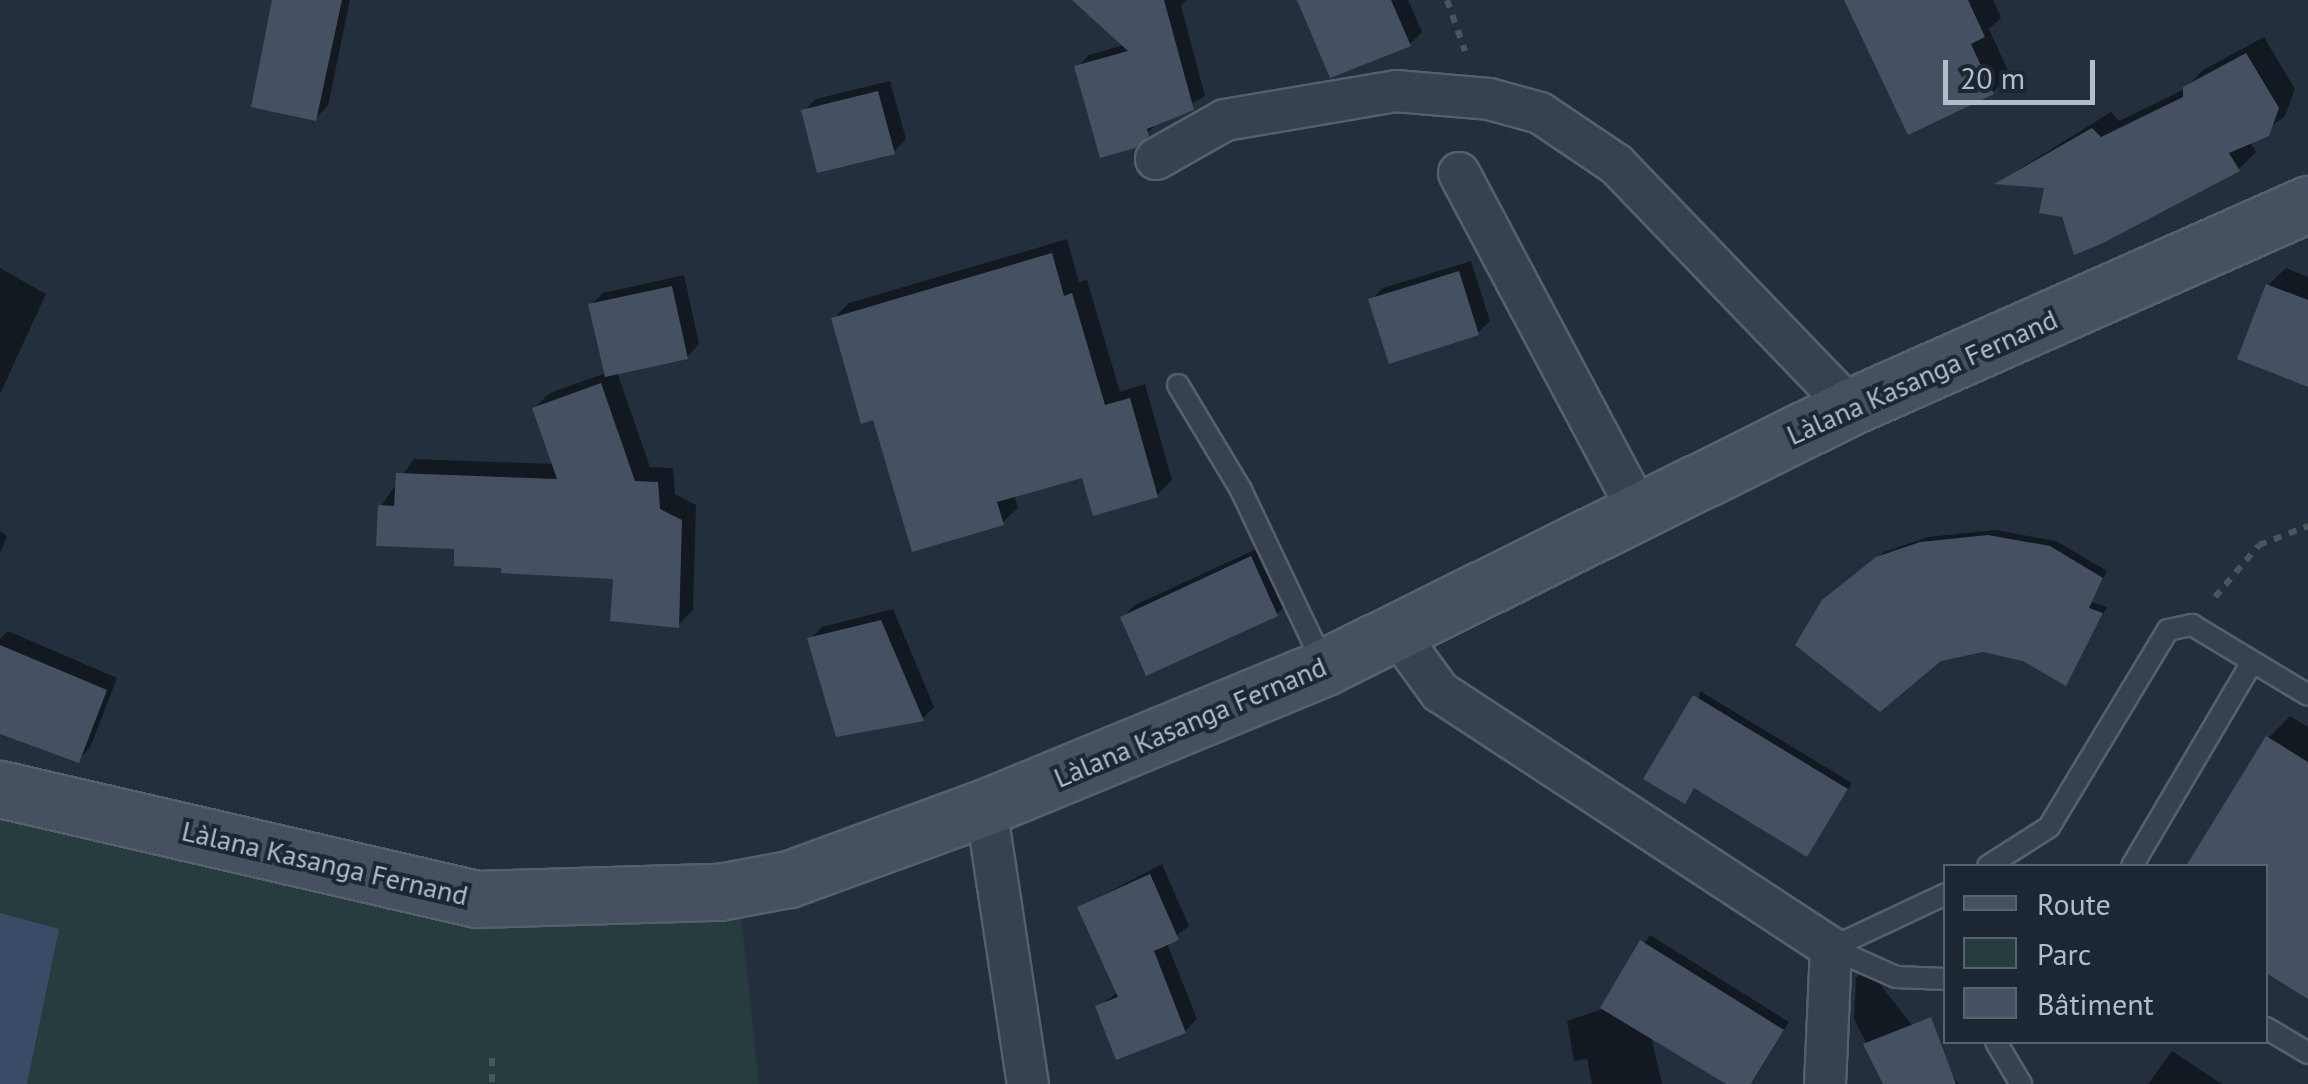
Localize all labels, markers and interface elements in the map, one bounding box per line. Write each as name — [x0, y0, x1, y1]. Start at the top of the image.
scale bar — [1948, 40, 2100, 102]
text: 20 m — [1960, 58, 2025, 97]
street label: Làlana Kasanga Fernand — [1782, 302, 2062, 452]
street label: Làlana Kasanga Fernand — [1049, 649, 1331, 795]
street label: Làlana Kasanga Fernand — [179, 814, 471, 912]
legend — [1943, 864, 2268, 1044]
text: Route — [2037, 884, 2111, 923]
text: Parc — [2037, 934, 2091, 973]
text: Bâtiment — [2037, 984, 2154, 1023]

